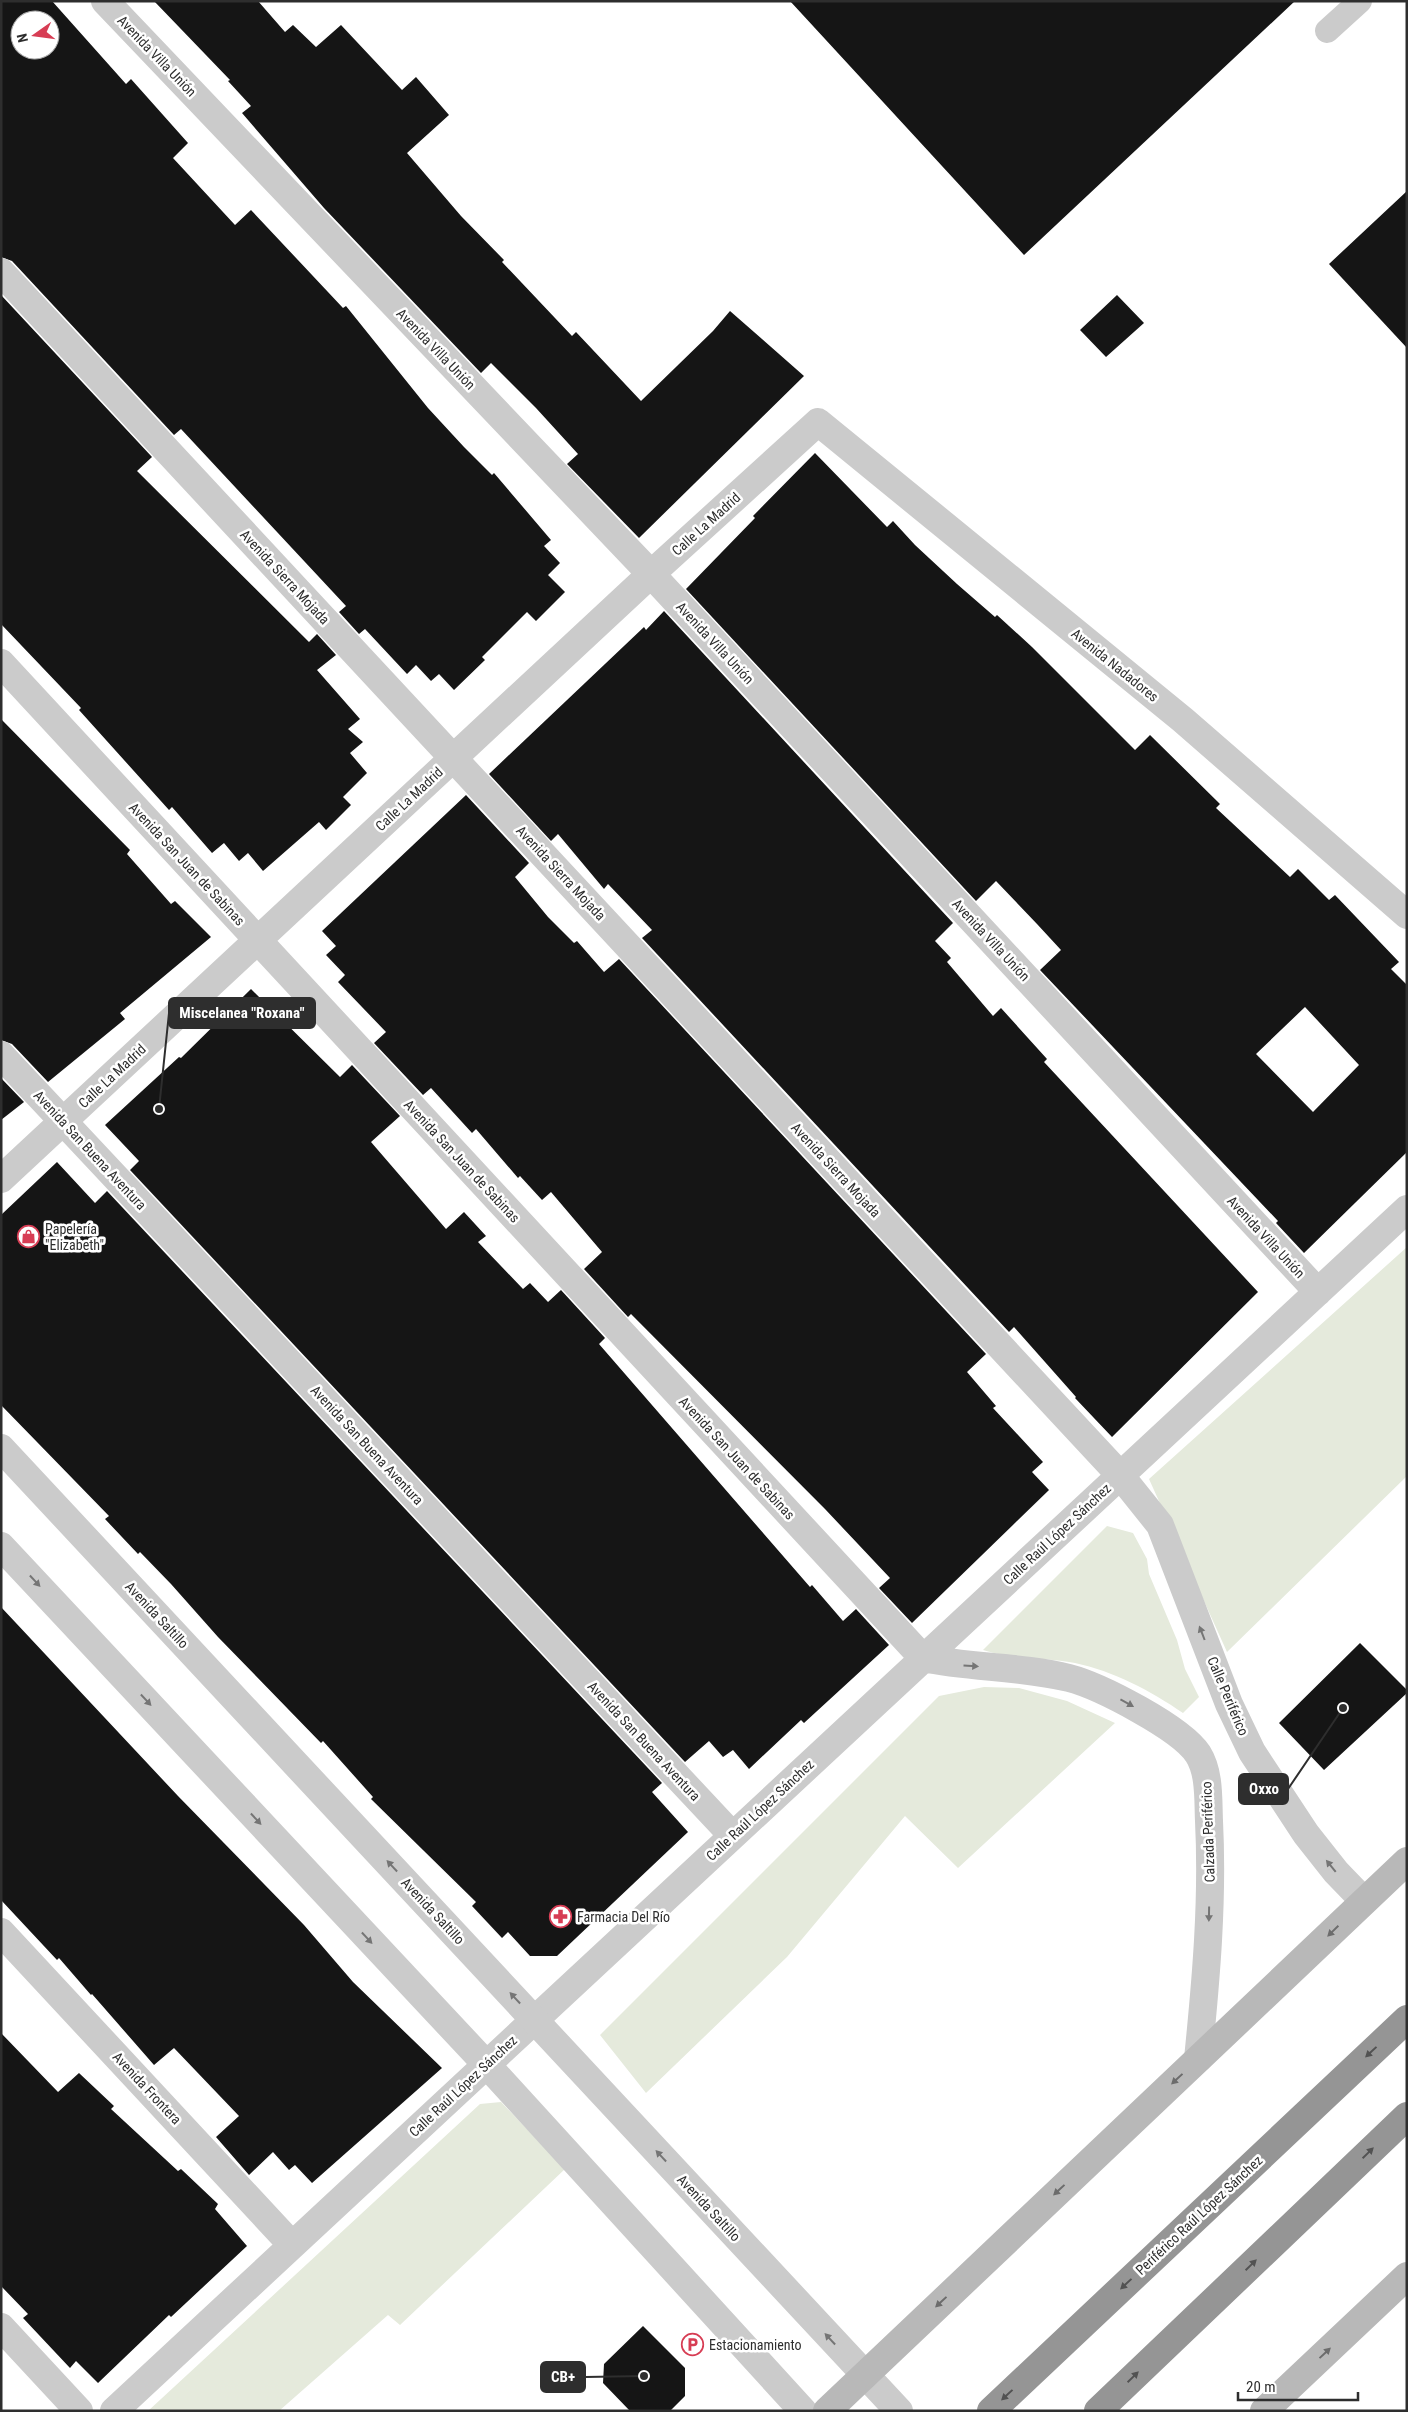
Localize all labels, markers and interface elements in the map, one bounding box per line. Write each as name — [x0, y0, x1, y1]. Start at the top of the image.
north arrow — [10, 10, 60, 60]
street label: Avenida Villa Unión — [114, 12, 200, 100]
text: N — [14, 32, 31, 44]
street label: Avenida Villa Unión — [393, 305, 479, 393]
street label: Calle La Madrid — [669, 489, 743, 559]
street label: Avenida Sierra Mojada — [237, 526, 333, 628]
street label: Avenida Villa Unión — [673, 599, 757, 687]
street label: Avenida Nadadores — [1068, 625, 1162, 705]
street label: Calle La Madrid — [372, 764, 446, 834]
street label: Avenida San Juan de Sabinas — [126, 799, 248, 929]
street label: Avenida Sierra Mojada — [513, 822, 609, 924]
street label: Avenida Villa Unión — [949, 896, 1033, 984]
callout: Miscelanea "Roxana" — [169, 998, 315, 1028]
text: Miscelanea "Roxana" — [179, 1004, 305, 1022]
street label: Calle La Madrid — [75, 1041, 149, 1111]
street label: Avenida San Buena Aventura — [31, 1087, 149, 1213]
street label: Avenida San Juan de Sabinas — [401, 1096, 523, 1226]
street label: Avenida Sierra Mojada — [788, 1119, 884, 1221]
street label: Avenida Villa Unión — [1224, 1193, 1308, 1281]
place label: Papelería "Elizabeth" — [45, 1221, 104, 1253]
shop icon: Papelería "Elizabeth" — [17, 1225, 41, 1249]
street label: Avenida San Buena Aventura — [308, 1382, 426, 1508]
street label: Avenida San Juan de Sabinas — [676, 1393, 798, 1523]
street label: Calle Raúl López Sánchez — [1000, 1480, 1114, 1588]
one-way arrow — [29, 1575, 41, 1587]
street label: Avenida Saltillo — [122, 1578, 192, 1652]
one-way arrow — [1198, 1625, 1206, 1640]
street label: Calle Periférico — [1204, 1654, 1252, 1738]
one-way arrow — [963, 1663, 979, 1671]
street label: Avenida San Buena Aventura — [585, 1678, 703, 1804]
one-way arrow — [140, 1694, 151, 1707]
one-way arrow — [1120, 1699, 1134, 1707]
street label: Calle Raúl López Sánchez — [703, 1756, 817, 1864]
callout: Oxxo — [1239, 1774, 1288, 1804]
text: Oxxo — [1249, 1780, 1279, 1798]
street label: Calzada Periférico — [1198, 1781, 1218, 1883]
one-way arrow — [250, 1813, 262, 1825]
one-way arrow — [1326, 1859, 1337, 1872]
one-way arrow — [386, 1861, 398, 1873]
street label: Avenida Saltillo — [398, 1874, 468, 1948]
pharmacy icon: Farmacia Del Río — [549, 1905, 573, 1929]
one-way arrow — [1205, 1907, 1213, 1923]
place label: Farmacia Del Río — [577, 1909, 670, 1925]
one-way arrow — [1328, 1925, 1340, 1937]
one-way arrow — [361, 1931, 373, 1943]
one-way arrow — [509, 1992, 521, 2004]
street label: Calle Raúl López Sánchez — [406, 2032, 520, 2140]
one-way arrow — [1366, 2046, 1378, 2058]
street label: Avenida Frontera — [109, 2049, 185, 2127]
one-way arrow — [1172, 2073, 1184, 2085]
one-way arrow — [1362, 2147, 1374, 2159]
one-way arrow — [655, 2150, 666, 2163]
street label: Periférico Raúl López Sánchez — [1132, 2152, 1266, 2278]
street label: Avenida Saltillo — [674, 2171, 744, 2245]
one-way arrow — [1054, 2184, 1066, 2196]
one-way arrow — [1244, 2259, 1256, 2271]
one-way arrow — [1120, 2278, 1132, 2290]
one-way arrow — [936, 2296, 948, 2308]
parking icon: Estacionamiento — [681, 2333, 705, 2357]
one-way arrow — [824, 2334, 836, 2346]
place label: Estacionamiento — [709, 2337, 802, 2353]
one-way arrow — [1318, 2347, 1330, 2359]
callout: CB+ — [541, 2362, 585, 2392]
text: CB+ — [551, 2368, 575, 2386]
scale bar — [1238, 2370, 1358, 2402]
one-way arrow — [1127, 2371, 1139, 2383]
text: 20 m — [1246, 2378, 1276, 2396]
one-way arrow — [1002, 2389, 1014, 2401]

